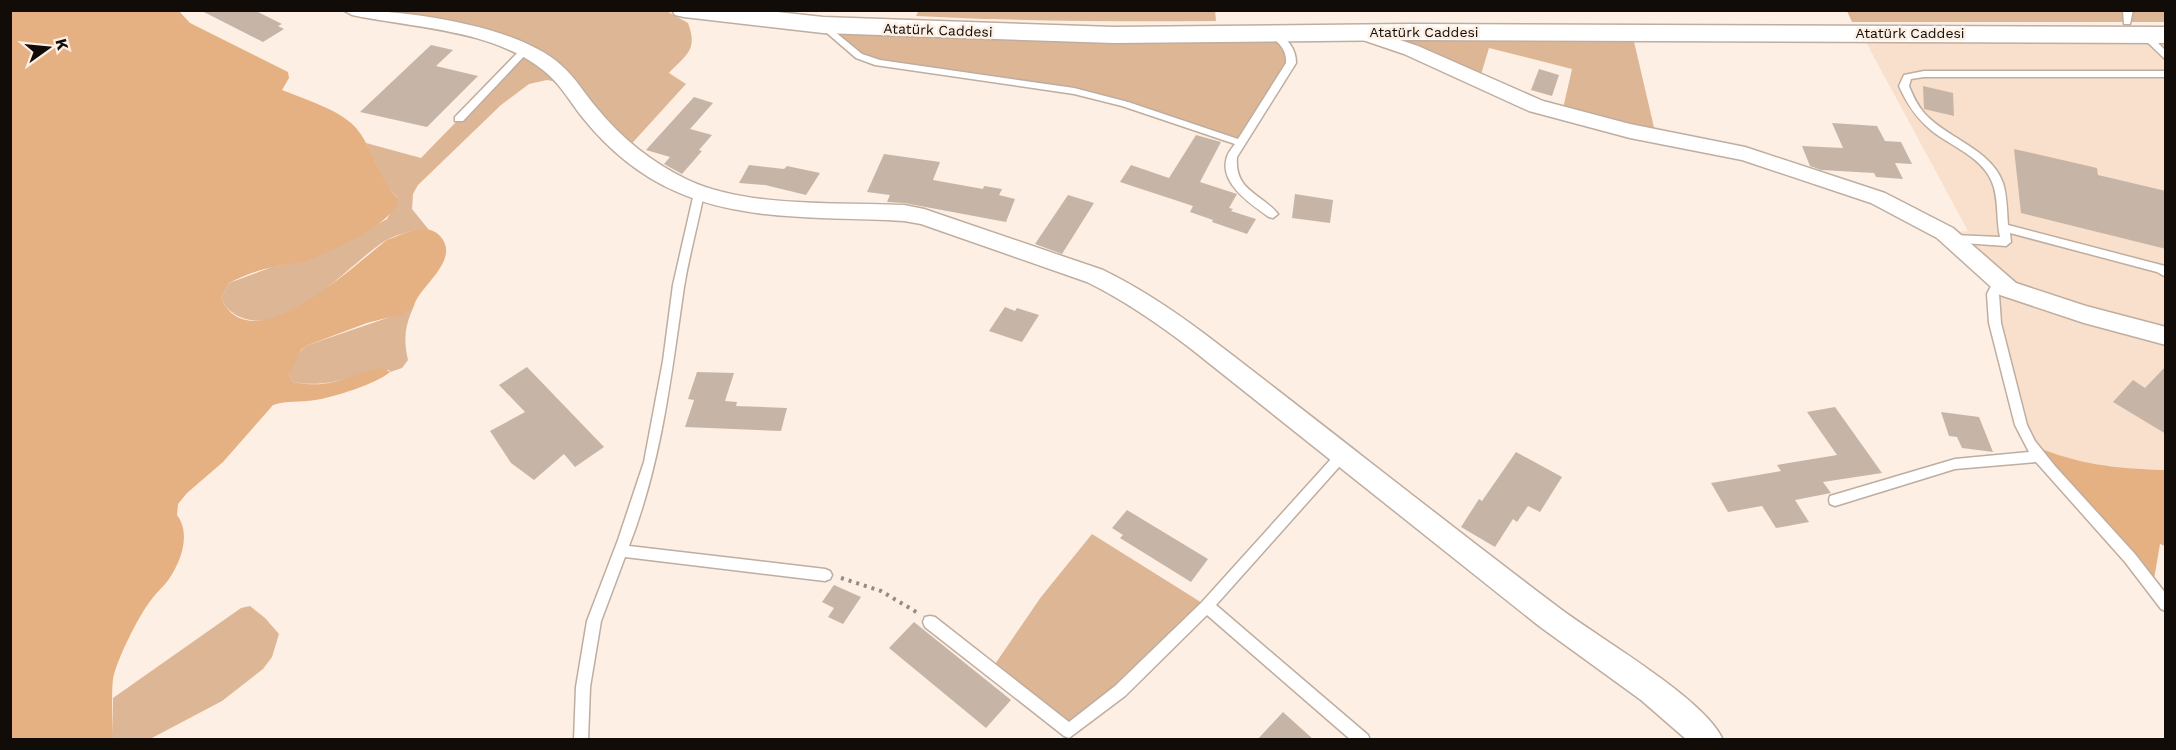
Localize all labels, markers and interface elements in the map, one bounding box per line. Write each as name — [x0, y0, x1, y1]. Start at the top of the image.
north arrow — [18, 18, 78, 78]
street label: Atatürk Caddesi — [883, 20, 993, 40]
street label: Atatürk Caddesi — [1369, 24, 1479, 40]
street label: Atatürk Caddesi — [1855, 25, 1965, 41]
text: K — [51, 36, 73, 52]

